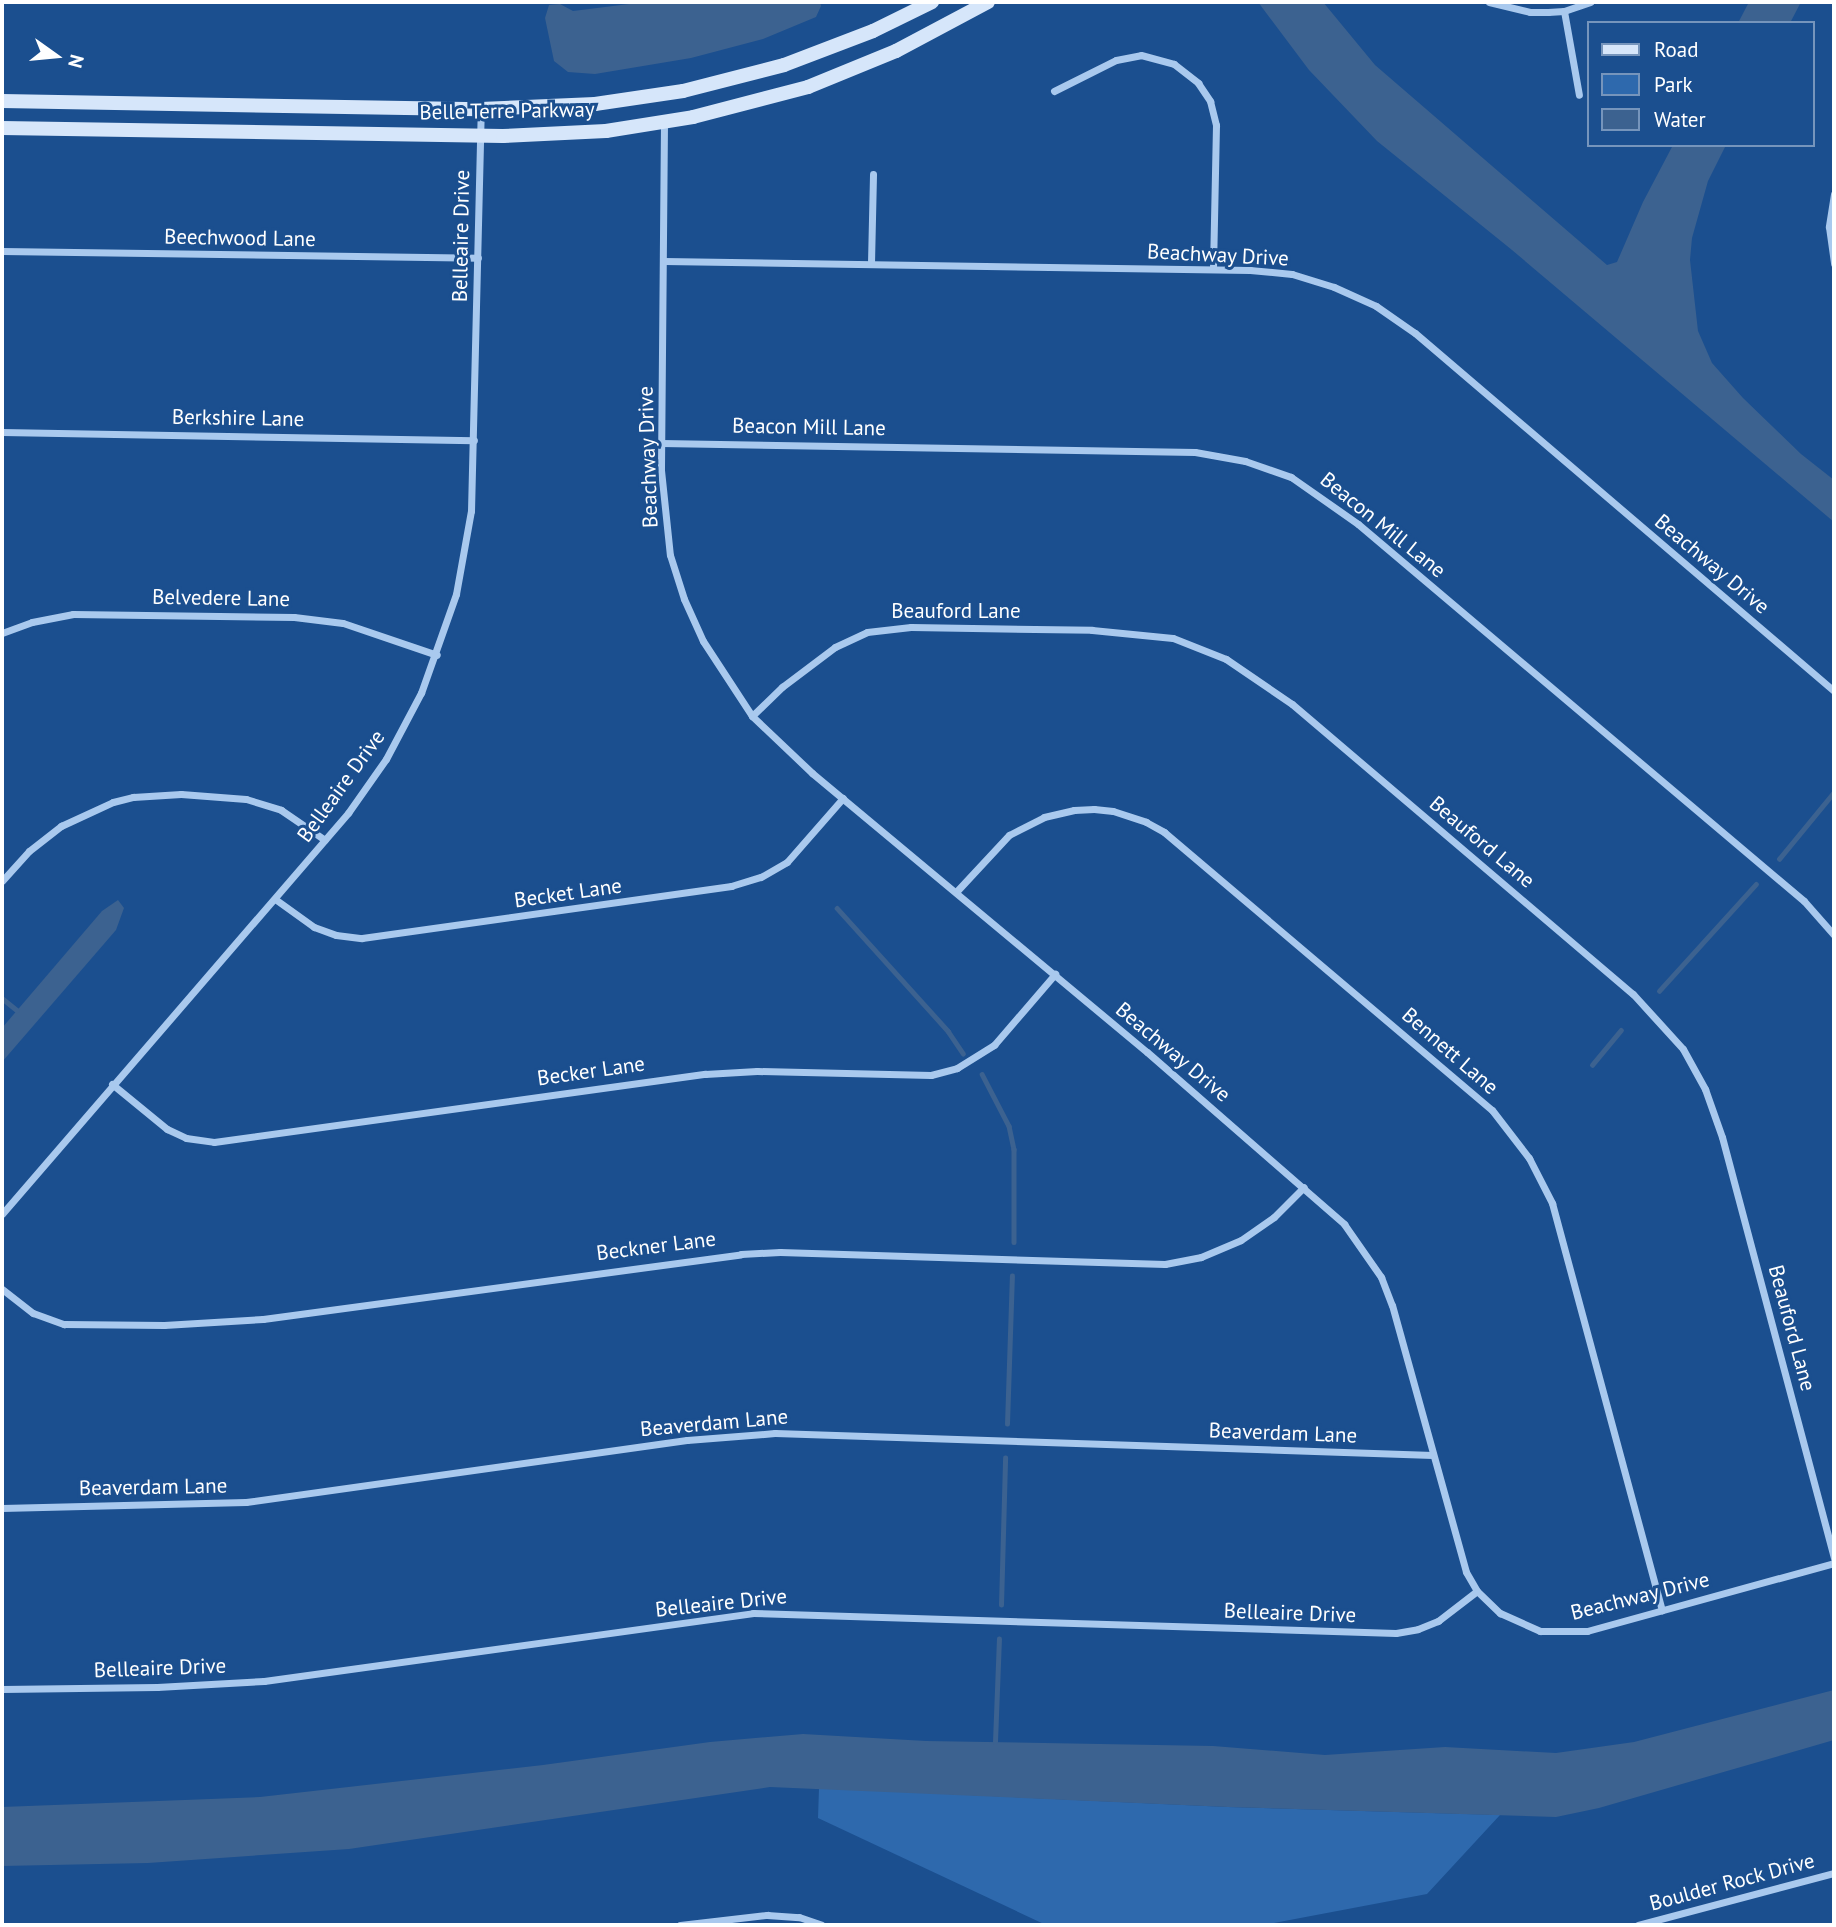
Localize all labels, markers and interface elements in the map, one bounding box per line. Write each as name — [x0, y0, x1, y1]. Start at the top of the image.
north arrow — [21, 21, 91, 91]
legend — [1588, 21, 1815, 147]
text: Road — [1654, 36, 1698, 63]
text: N — [63, 52, 89, 71]
text: Park — [1654, 71, 1693, 98]
street label: Belle Terre Parkway — [419, 97, 595, 125]
text: Water — [1654, 106, 1706, 133]
street label: Belleaire Drive — [447, 170, 475, 302]
street label: Beechwood Lane — [164, 224, 316, 252]
street label: Beachway Drive — [1146, 239, 1290, 271]
street label: Beachway Drive — [633, 385, 663, 529]
street label: Berkshire Lane — [172, 404, 304, 432]
street label: Beacon Mill Lane — [732, 413, 886, 441]
street label: Beacon Mill Lane — [1315, 467, 1451, 583]
street label: Beachway Drive — [1649, 509, 1775, 619]
street label: Belvedere Lane — [152, 584, 290, 612]
street label: Beauford Lane — [891, 598, 1021, 624]
street label: Belleaire Drive — [292, 725, 390, 847]
street label: Beauford Lane — [1424, 791, 1540, 893]
street label: Becket Lane — [513, 873, 623, 913]
street label: Beachway Drive — [1110, 997, 1236, 1107]
street label: Bennett Lane — [1397, 1002, 1503, 1100]
street label: Becker Lane — [536, 1051, 646, 1091]
street label: Beckner Lane — [595, 1226, 717, 1266]
street label: Beauford Lane — [1763, 1262, 1821, 1394]
street label: Beaverdam Lane — [639, 1404, 789, 1442]
street label: Beaverdam Lane — [1208, 1418, 1358, 1448]
street label: Beaverdam Lane — [79, 1473, 227, 1501]
street label: Beachway Drive — [1568, 1567, 1712, 1625]
street label: Belleaire Drive — [654, 1584, 788, 1622]
street label: Belleaire Drive — [1223, 1598, 1357, 1628]
street label: Belleaire Drive — [93, 1653, 227, 1683]
street label: Boulder Rock Drive — [1646, 1848, 1818, 1916]

